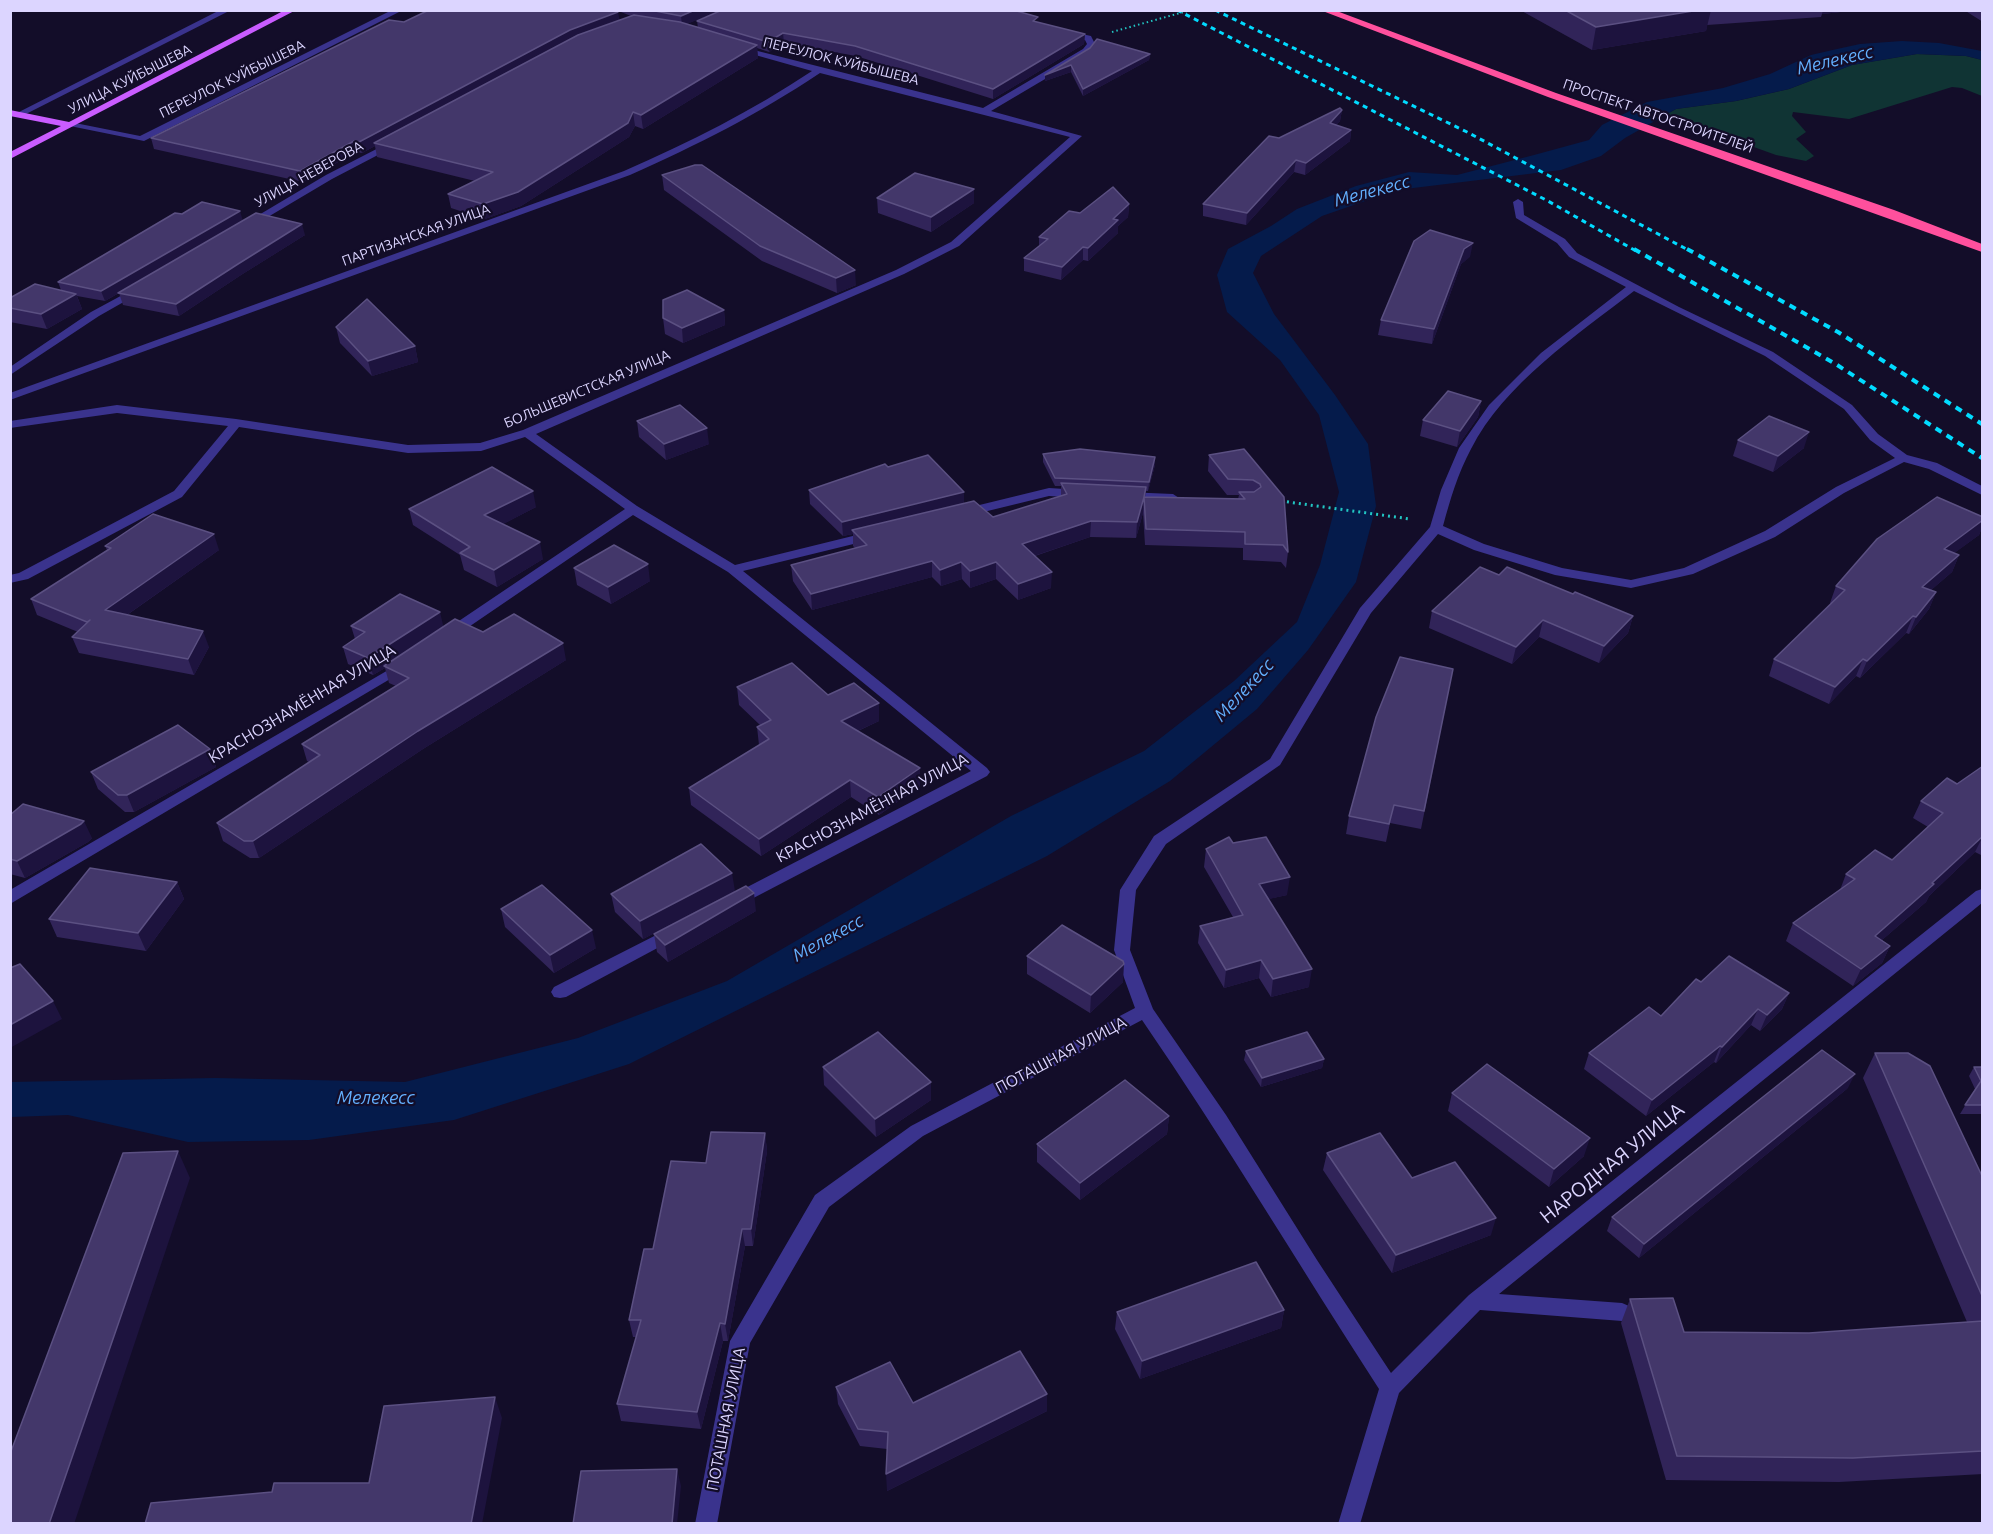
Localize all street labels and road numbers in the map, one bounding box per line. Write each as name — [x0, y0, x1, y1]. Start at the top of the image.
street label: ПЕРЕУЛОК КУЙБЫШЕВА — [761, 34, 921, 88]
street label: ПЕРЕУЛОК КУЙБЫШЕВА — [156, 36, 308, 122]
street label: УЛИЦА КУЙБЫШЕВА — [66, 41, 194, 117]
street label: ПРОСПЕКТ АВТОСТРОИТЕЛЕЙ — [1561, 75, 1755, 157]
street label: УЛИЦА НЕВЕРОВА — [252, 137, 366, 211]
street label: ПАРТИЗАНСКАЯ УЛИЦА — [340, 200, 492, 270]
street label: БОЛЬШЕВИСТСКАЯ УЛИЦА — [501, 346, 673, 432]
street label: КРАСНОЗНАМЁННАЯ УЛИЦА — [205, 640, 399, 768]
street label: КРАСНОЗНАМЁННАЯ УЛИЦА — [773, 749, 971, 867]
street label: ПОТАШНАЯ УЛИЦА — [992, 1012, 1130, 1098]
street label: НАРОДНАЯ УЛИЦА — [1535, 1098, 1689, 1228]
street label: ПОТАШНАЯ УЛИЦА — [703, 1346, 749, 1492]

